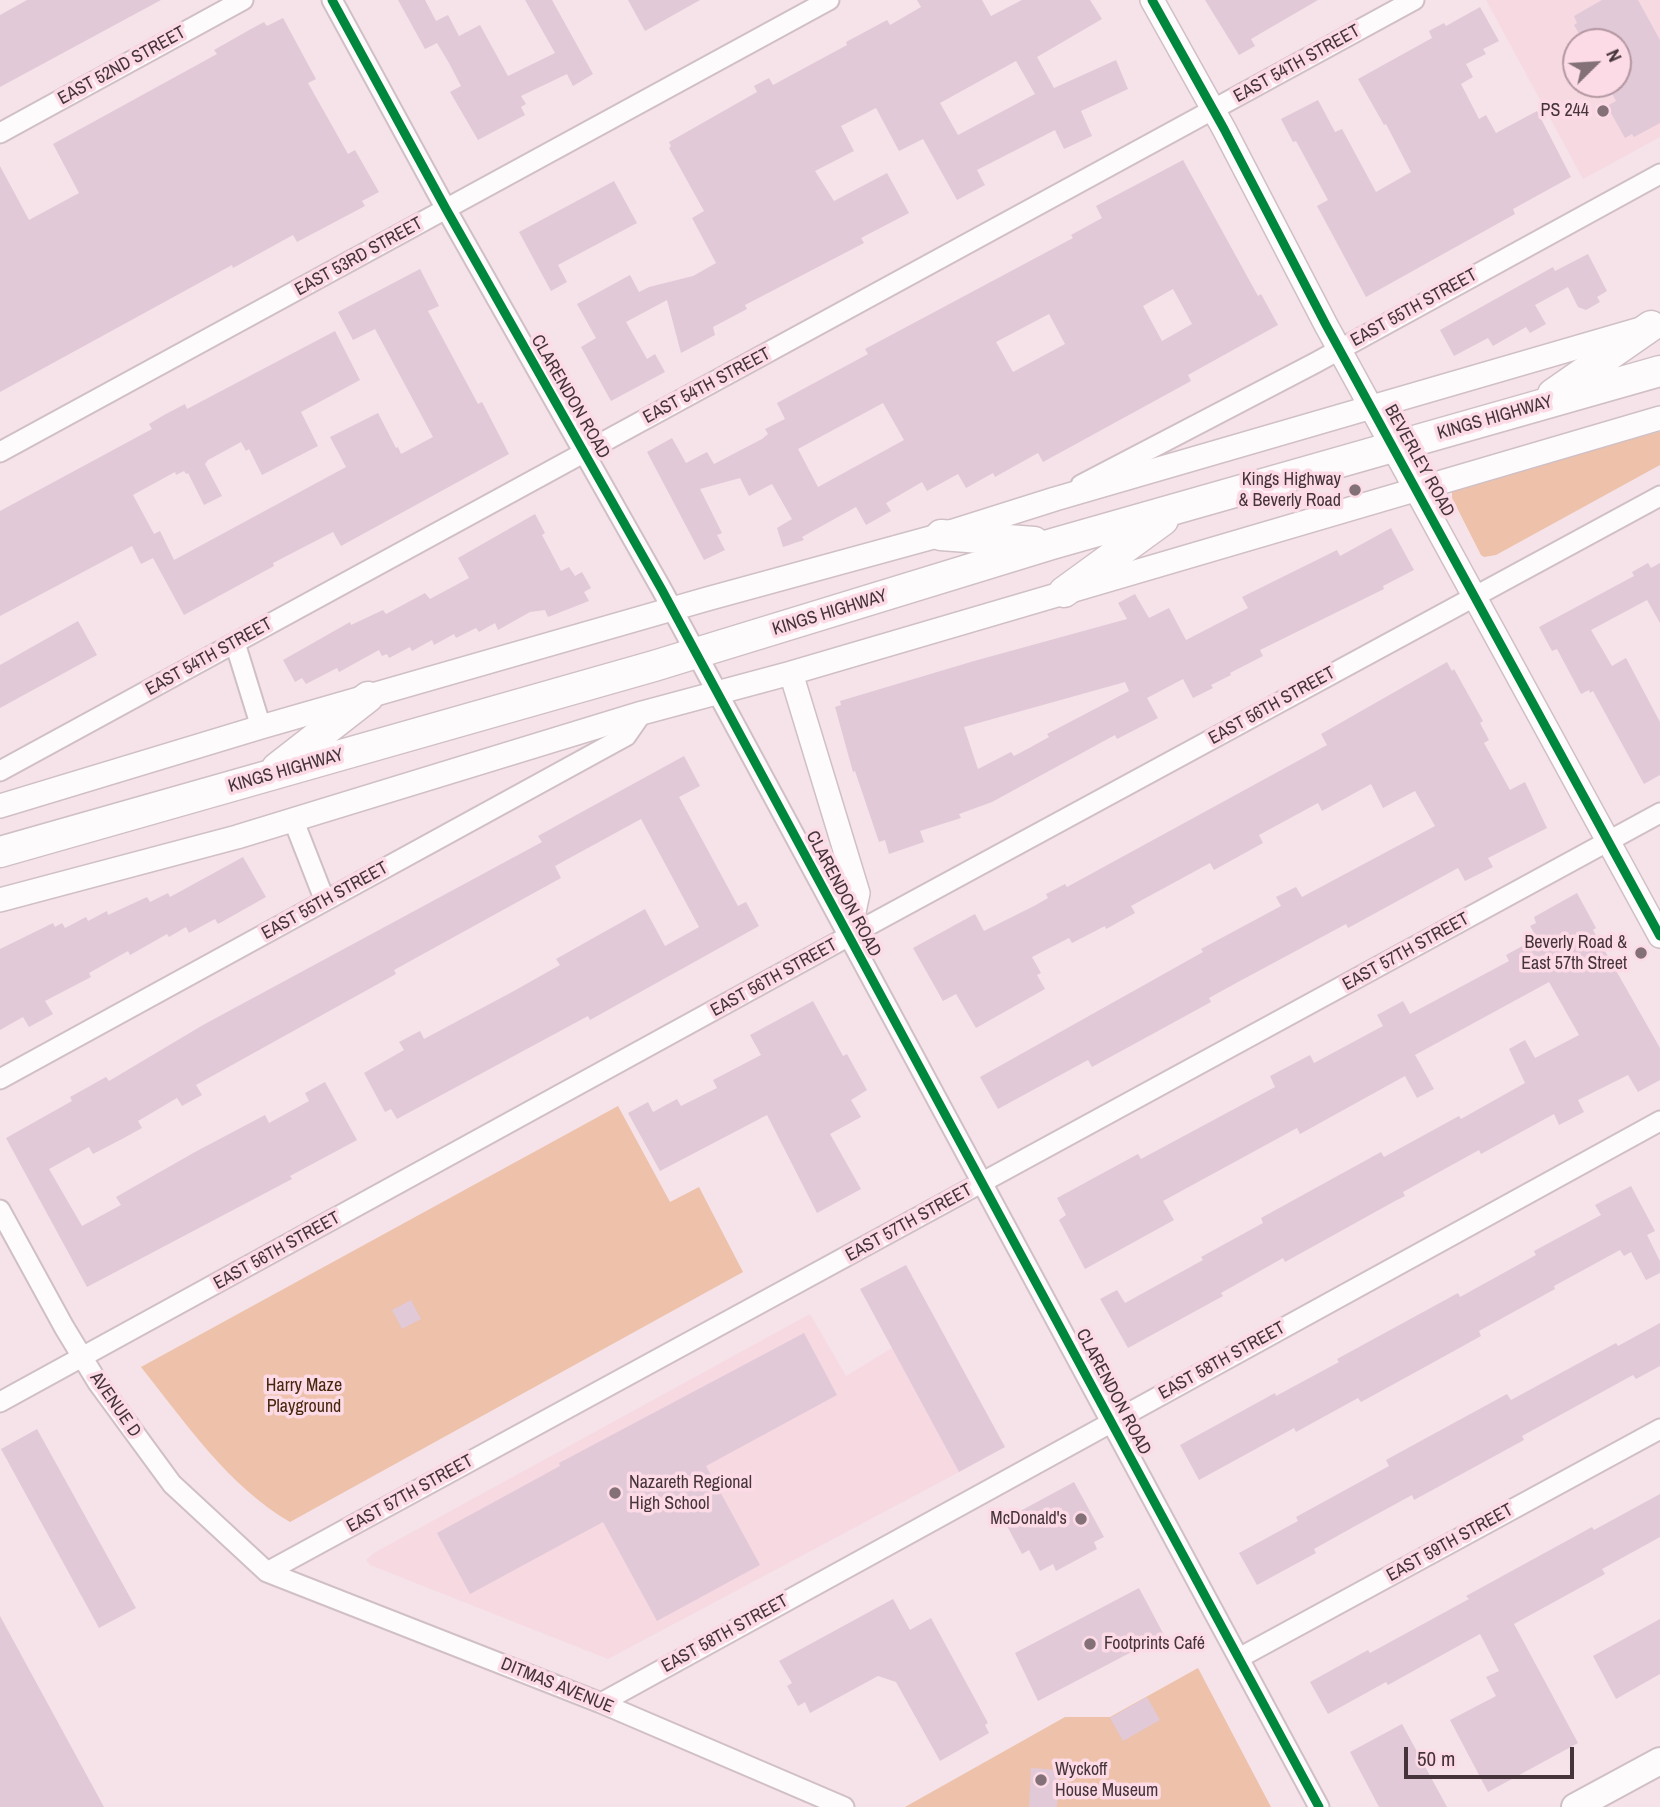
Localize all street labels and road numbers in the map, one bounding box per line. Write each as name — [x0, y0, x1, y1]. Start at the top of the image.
street label: EAST 54TH STREET — [1230, 20, 1364, 108]
street label: EAST 52ND STREET — [54, 22, 190, 110]
street label: EAST 53RD STREET — [291, 213, 427, 301]
street label: EAST 55TH STREET — [1347, 264, 1481, 352]
street label: CLARENDON ROAD — [526, 331, 614, 463]
street label: EAST 54TH STREET — [640, 343, 774, 429]
street label: KINGS HIGHWAY — [1435, 391, 1555, 445]
street label: BEVERLEY ROAD — [1379, 401, 1459, 521]
street label: KINGS HIGHWAY — [770, 585, 890, 641]
street label: EAST 54TH STREET — [142, 613, 276, 701]
street label: EAST 56TH STREET — [1205, 662, 1339, 750]
street label: KINGS HIGHWAY — [226, 744, 346, 798]
street label: CLARENDON ROAD — [801, 827, 885, 961]
street label: EAST 55TH STREET — [258, 857, 392, 945]
street label: EAST 57TH STREET — [1339, 908, 1473, 996]
street label: EAST 56TH STREET — [707, 934, 841, 1022]
street label: EAST 57TH STREET — [842, 1179, 976, 1267]
street label: EAST 56TH STREET — [210, 1207, 344, 1295]
street label: EAST 58TH STREET — [1155, 1317, 1289, 1405]
street label: CLARENDON ROAD — [1071, 1325, 1155, 1459]
street label: AVENUE D — [85, 1368, 145, 1442]
street label: EAST 57TH STREET — [343, 1450, 477, 1538]
street label: EAST 59TH STREET — [1383, 1499, 1517, 1587]
street label: EAST 58TH STREET — [658, 1590, 792, 1678]
street label: DITMAS AVENUE — [498, 1654, 616, 1718]

